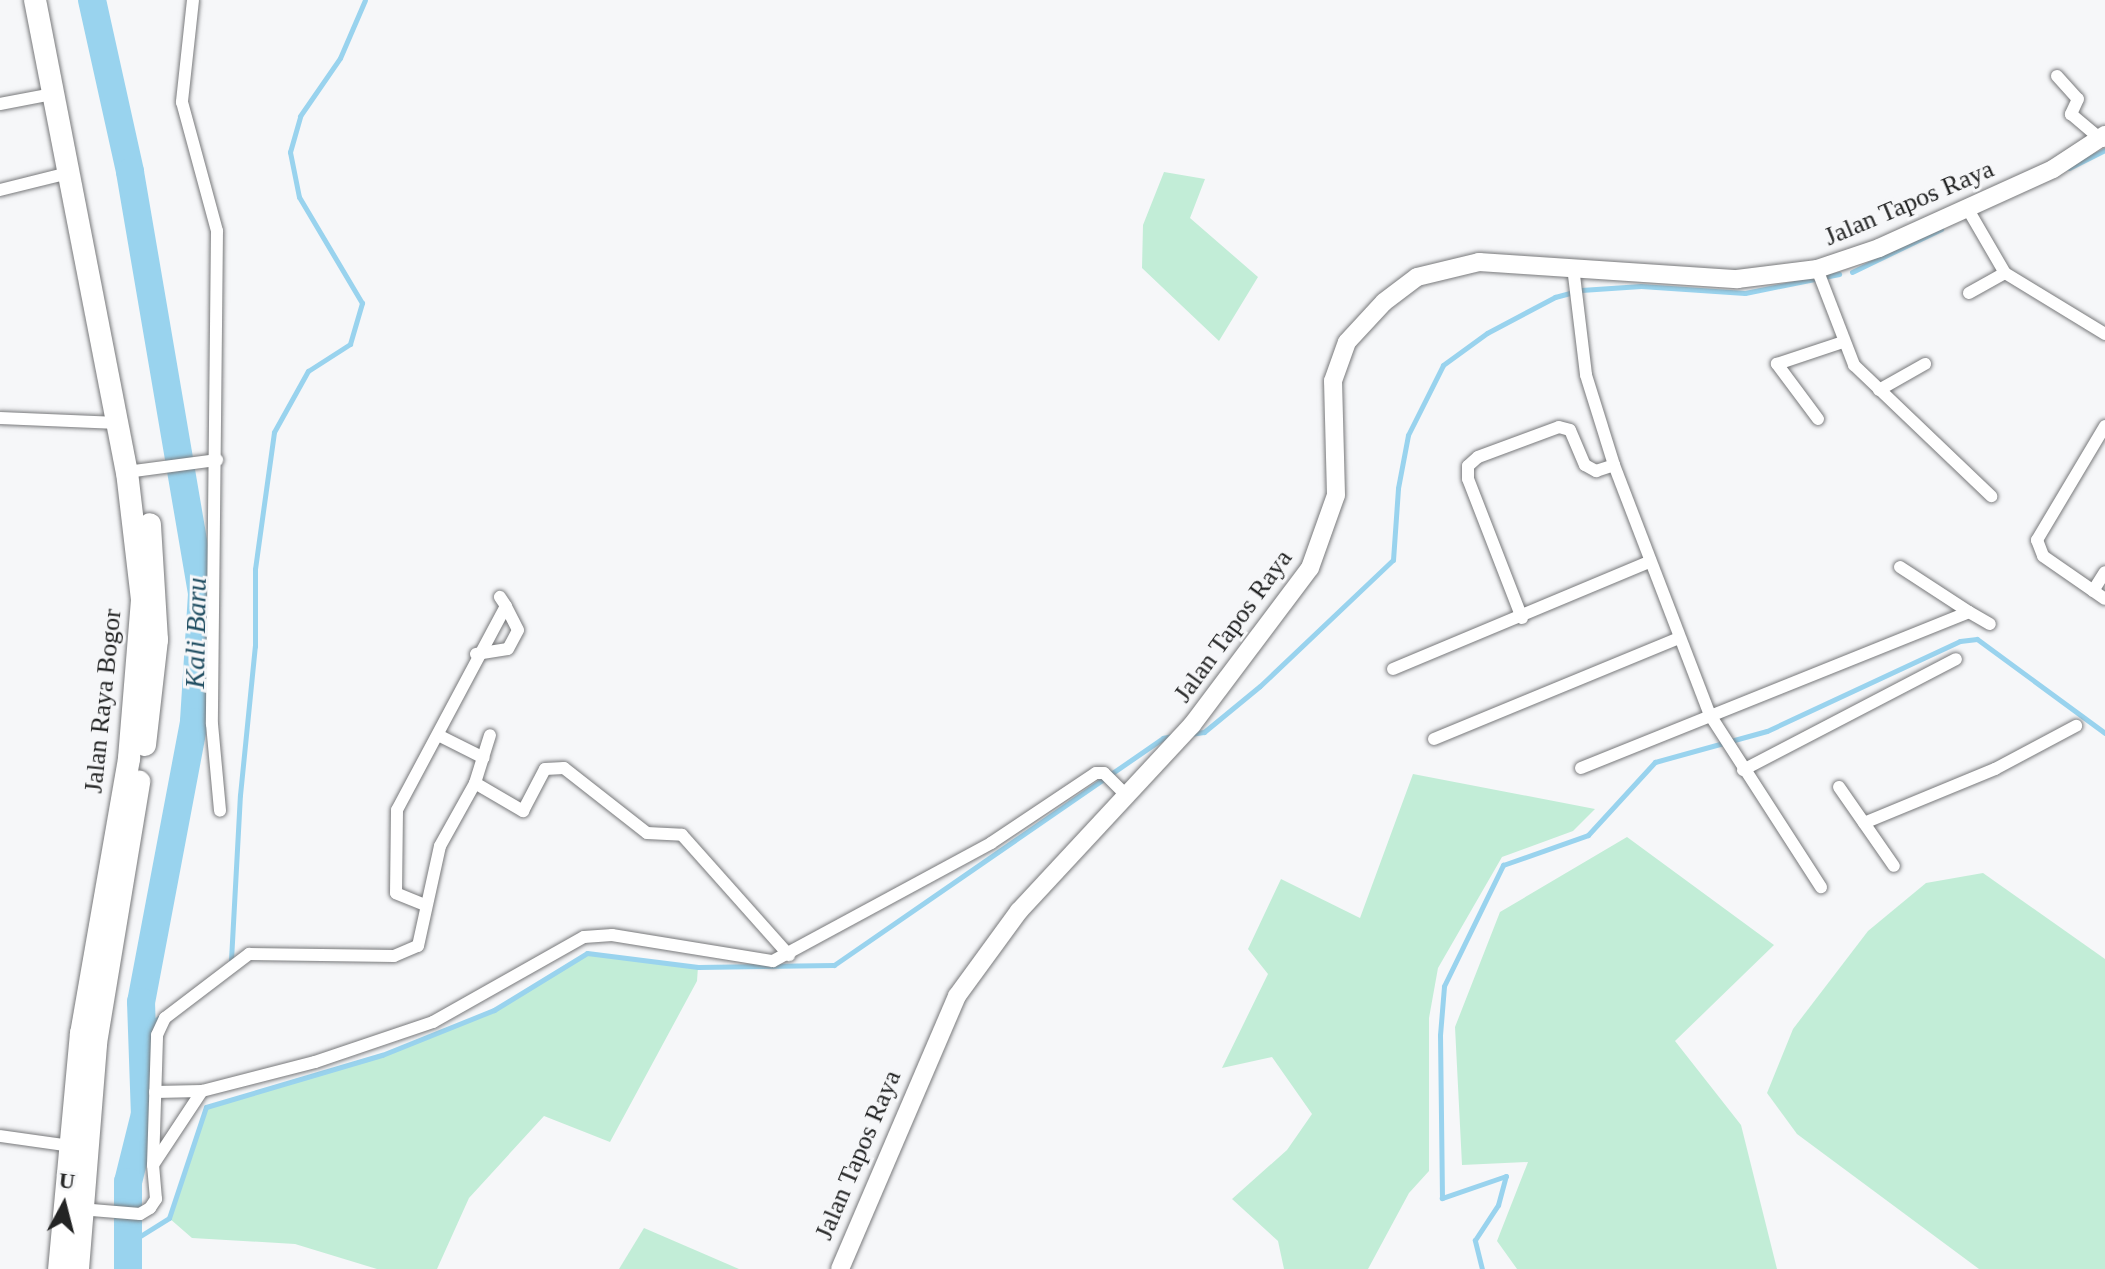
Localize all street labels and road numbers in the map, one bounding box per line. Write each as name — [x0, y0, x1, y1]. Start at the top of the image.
street label: Jalan Tapos Raya — [1819, 153, 1999, 253]
street label: Jalan Tapos Raya — [1167, 543, 1299, 709]
street label: Jalan Raya Bogor — [78, 607, 128, 795]
street label: Jalan Tapos Raya — [808, 1065, 908, 1245]

